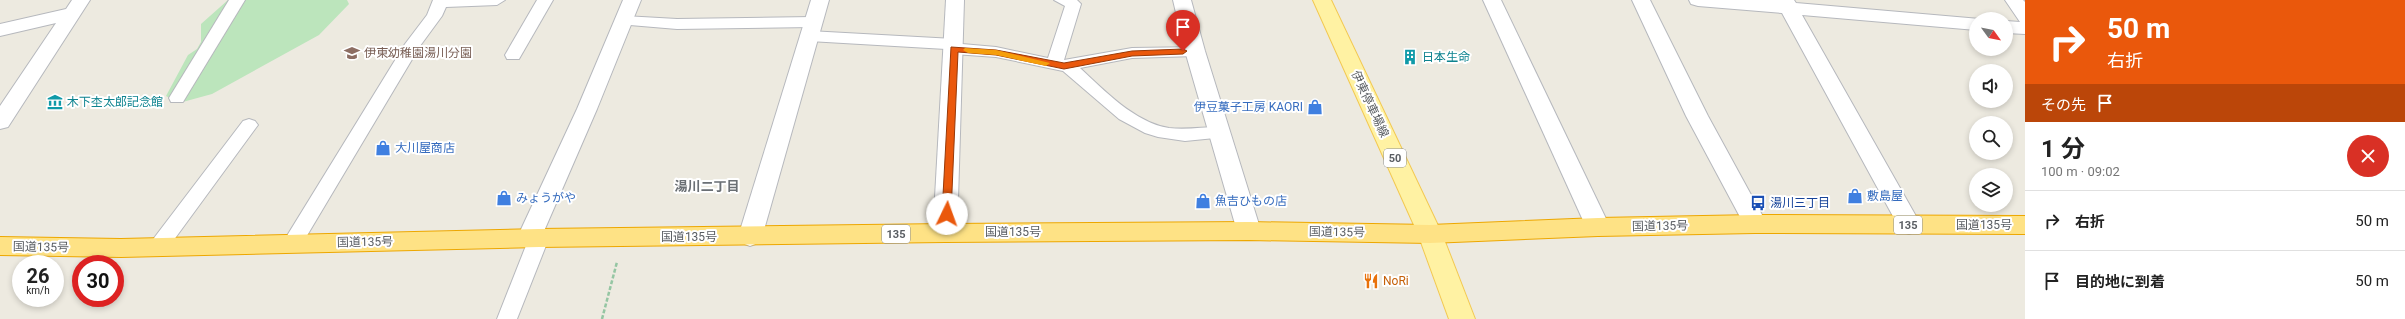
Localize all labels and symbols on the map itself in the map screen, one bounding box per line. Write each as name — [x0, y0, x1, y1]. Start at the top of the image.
pin — [1166, 10, 1200, 51]
north arrow — [1969, 12, 2013, 56]
school or university icon: 伊東幼稚園湯川分園 — [343, 44, 361, 62]
place label: 伊東幼稚園湯川分園 — [364, 46, 472, 60]
building icon: 日本生命 — [1401, 48, 1419, 66]
place label: 日本生命 — [1422, 50, 1470, 64]
street label: 伊東停車場線 — [1348, 68, 1392, 140]
museum icon: 木下杢太郎記念館 — [46, 93, 64, 111]
place label: 木下杢太郎記念館 — [67, 95, 163, 109]
shop icon: 伊豆菓子工房 KAORI — [1306, 98, 1324, 116]
place label: 伊豆菓子工房 KAORI — [1194, 100, 1303, 114]
shop icon: 大川屋商店 — [374, 139, 392, 157]
place label: 大川屋商店 — [395, 141, 455, 155]
road number: 50 — [1384, 149, 1406, 167]
district label: 湯川二丁目 — [674, 179, 740, 194]
shop icon: 敷島屋 — [1846, 187, 1864, 205]
shop icon: みょうがや — [495, 189, 513, 207]
place label: 敷島屋 — [1867, 189, 1903, 203]
place label: みょうがや — [516, 191, 576, 205]
shop icon: 魚吉ひもの店 — [1194, 192, 1212, 210]
position arrow — [926, 193, 968, 235]
place label: 魚吉ひもの店 — [1215, 194, 1287, 208]
bus stop icon: 湯川三丁目 — [1749, 194, 1767, 212]
place label: 湯川三丁目 — [1770, 196, 1830, 210]
road number: 135 — [1894, 216, 1922, 234]
street label: 国道135号 — [1956, 218, 2012, 232]
street label: 国道135号 — [1632, 219, 1688, 233]
road number: 135 — [882, 225, 910, 243]
street label: 国道135号 — [985, 225, 1041, 239]
street label: 国道135号 — [1309, 225, 1365, 239]
street label: 国道135号 — [661, 230, 717, 244]
street label: 国道135号 — [337, 235, 393, 249]
street label: 国道135号 — [13, 240, 69, 254]
speed limit sign: 30 — [72, 255, 124, 307]
restaurant icon: NoRi — [1362, 272, 1380, 290]
place label: NoRi — [1383, 274, 1409, 288]

